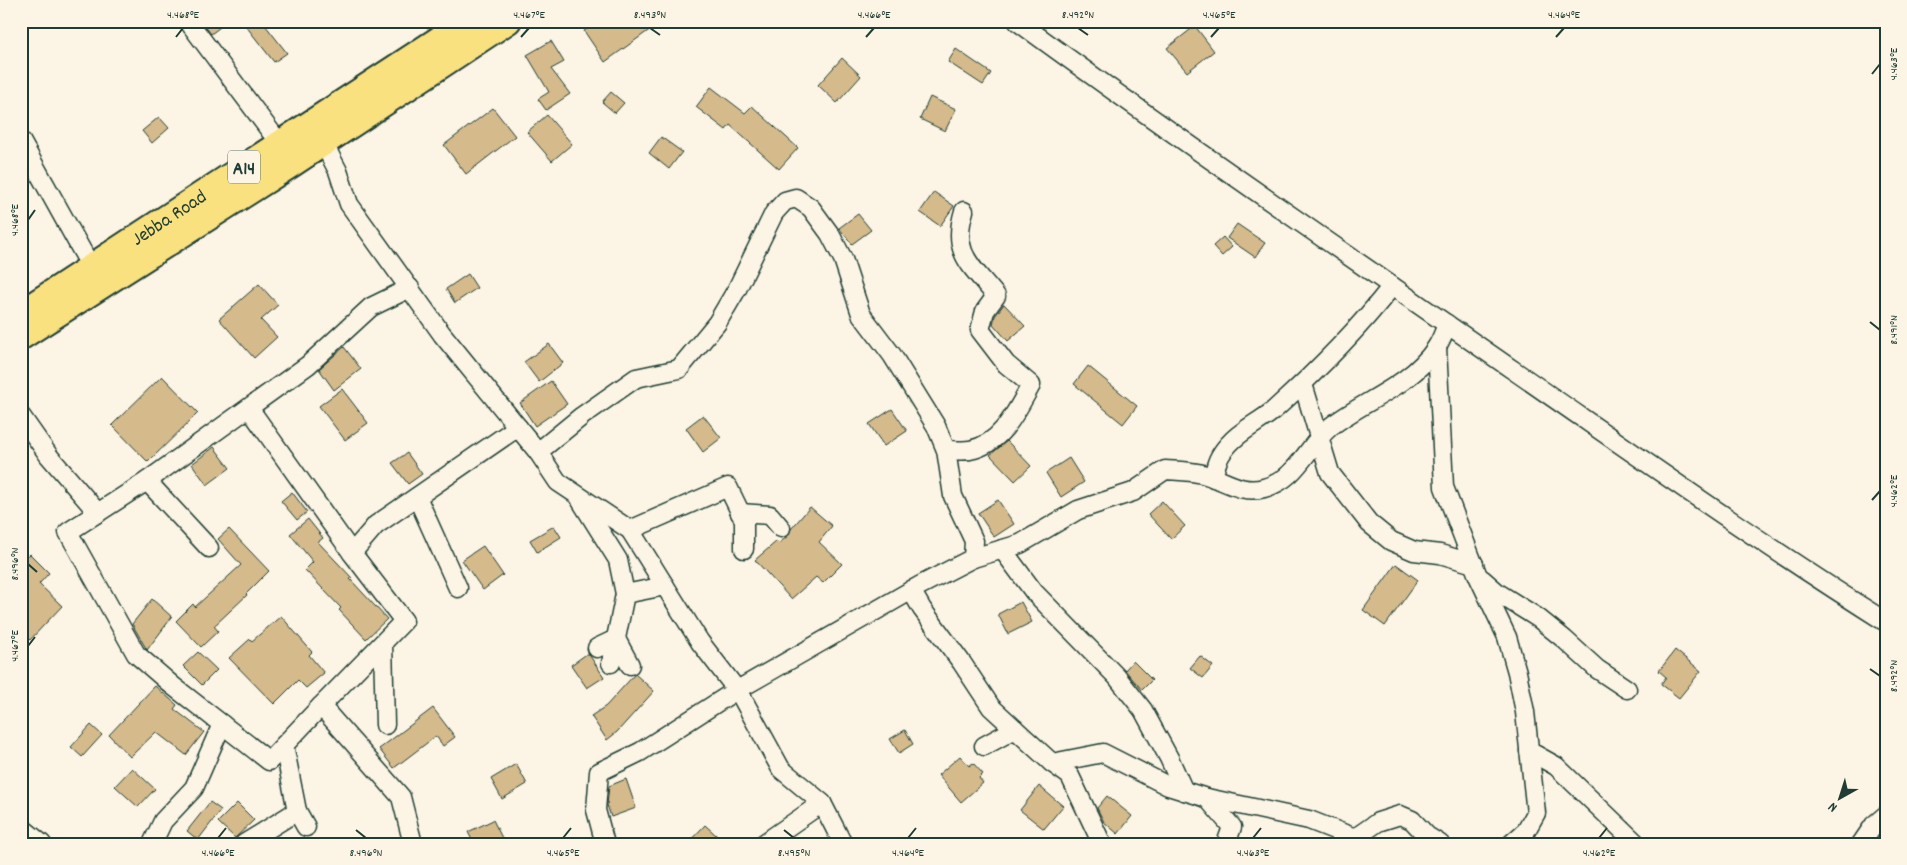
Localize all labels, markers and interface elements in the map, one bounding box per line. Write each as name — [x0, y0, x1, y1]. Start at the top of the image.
text: 4.468°E — [167, 7, 200, 24]
text: 4.467°E — [513, 7, 545, 24]
text: 8.493°N — [634, 7, 666, 24]
text: 4.466°E — [857, 7, 891, 24]
text: 8.492°N — [1062, 7, 1094, 24]
text: 4.465°E — [1203, 7, 1236, 24]
text: 4.464°E — [1548, 7, 1581, 24]
text: 4.463°E — [1886, 47, 1903, 80]
road number: A14 — [228, 150, 260, 183]
street label: Jebba Road — [127, 184, 213, 254]
text: 4.468°E — [7, 203, 24, 236]
text: 8.491°N — [1886, 315, 1903, 345]
text: 4.462°E — [1886, 474, 1903, 507]
text: 8.496°N — [7, 547, 24, 580]
text: 4.467°E — [7, 630, 24, 662]
text: 8.492°N — [1886, 660, 1903, 692]
north arrow — [1814, 772, 1864, 822]
text: N — [1824, 797, 1842, 816]
text: 4.466°E — [201, 845, 235, 862]
text: 8.496°N — [350, 845, 383, 862]
text: 4.465°E — [547, 845, 580, 862]
text: 8.495°N — [778, 845, 810, 862]
text: 4.464°E — [892, 845, 925, 862]
text: 4.463°E — [1237, 845, 1270, 862]
text: 4.462°E — [1583, 845, 1616, 862]

